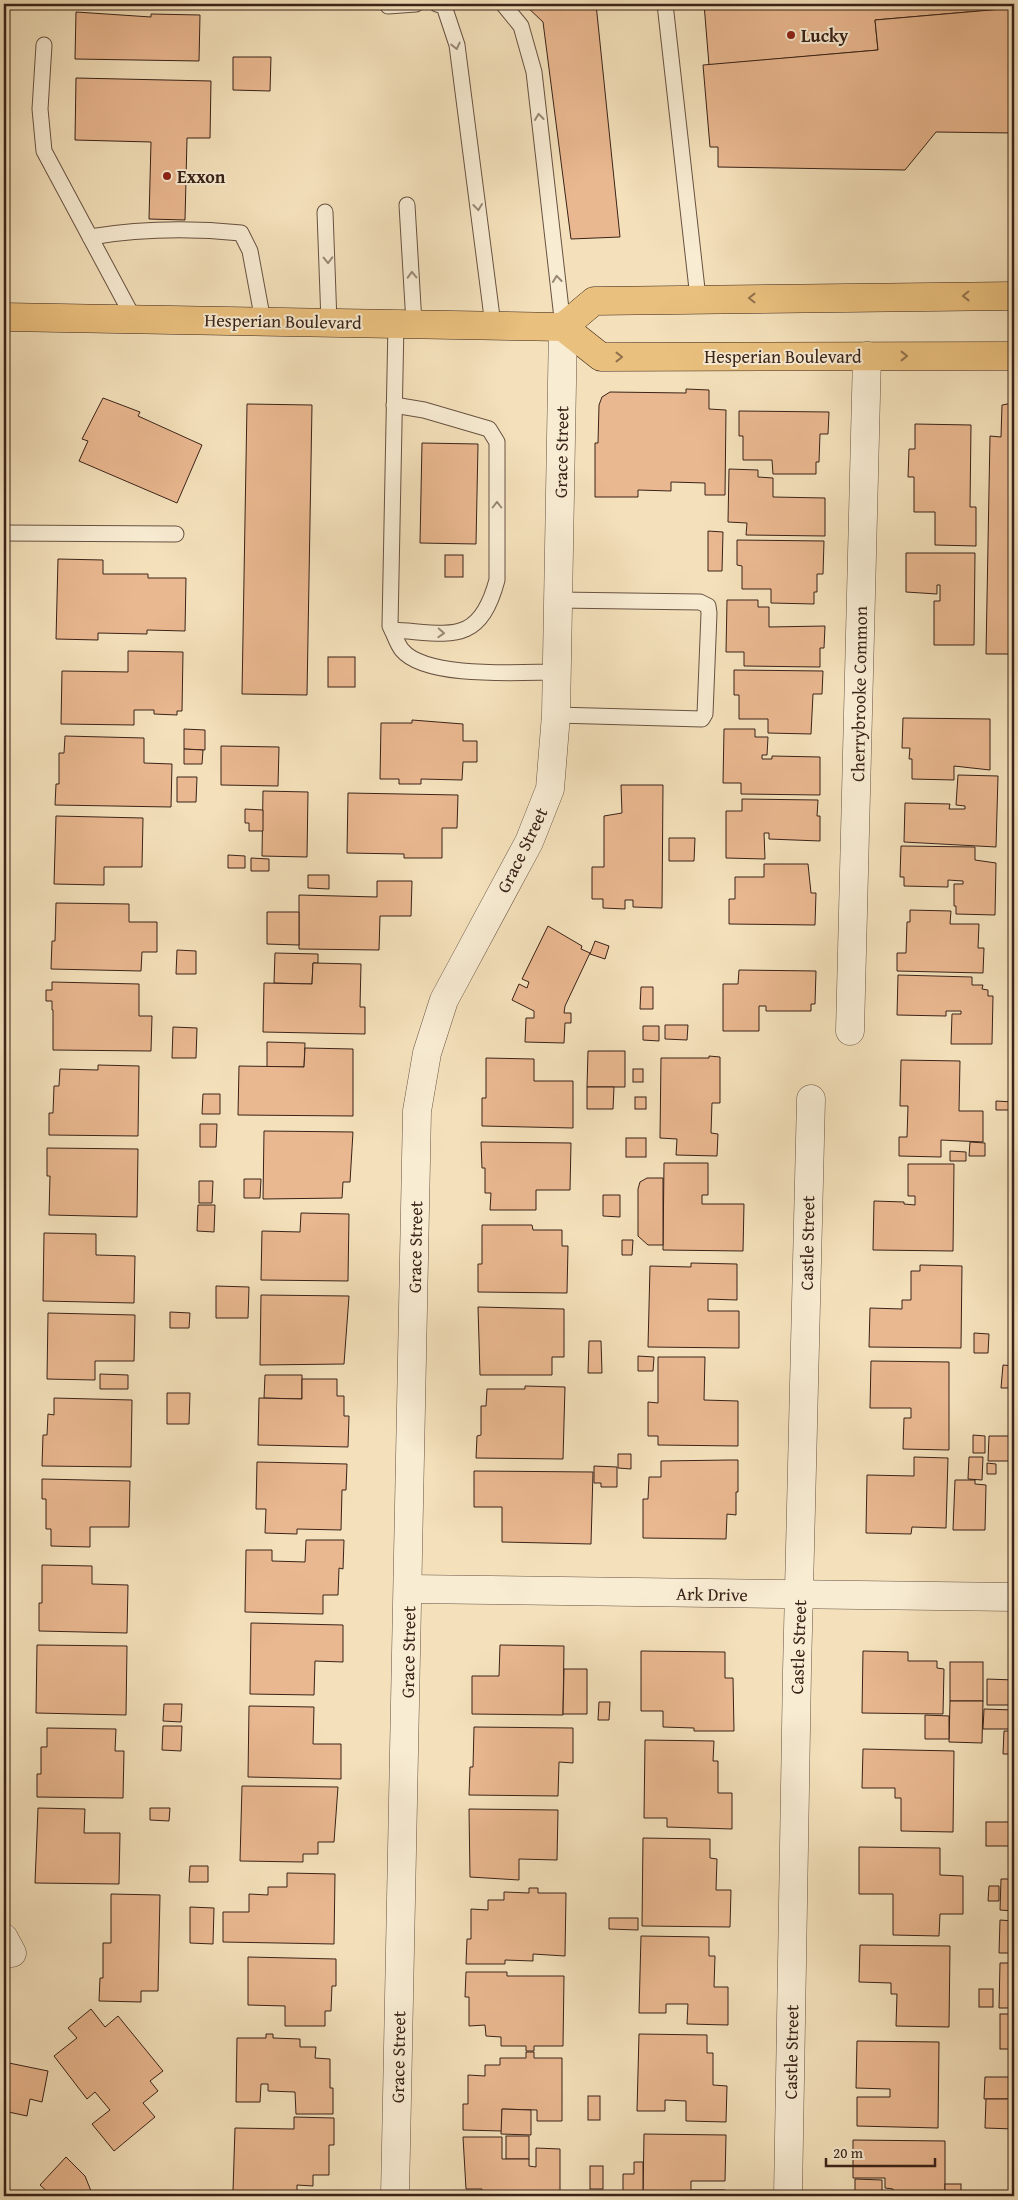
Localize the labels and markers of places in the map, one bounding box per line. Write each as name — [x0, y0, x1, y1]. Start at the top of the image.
place label: Lucky — [801, 22, 849, 49]
marker: Lucky — [785, 29, 797, 41]
place label: Exxon — [177, 163, 226, 190]
marker: Exxon — [161, 170, 173, 182]

